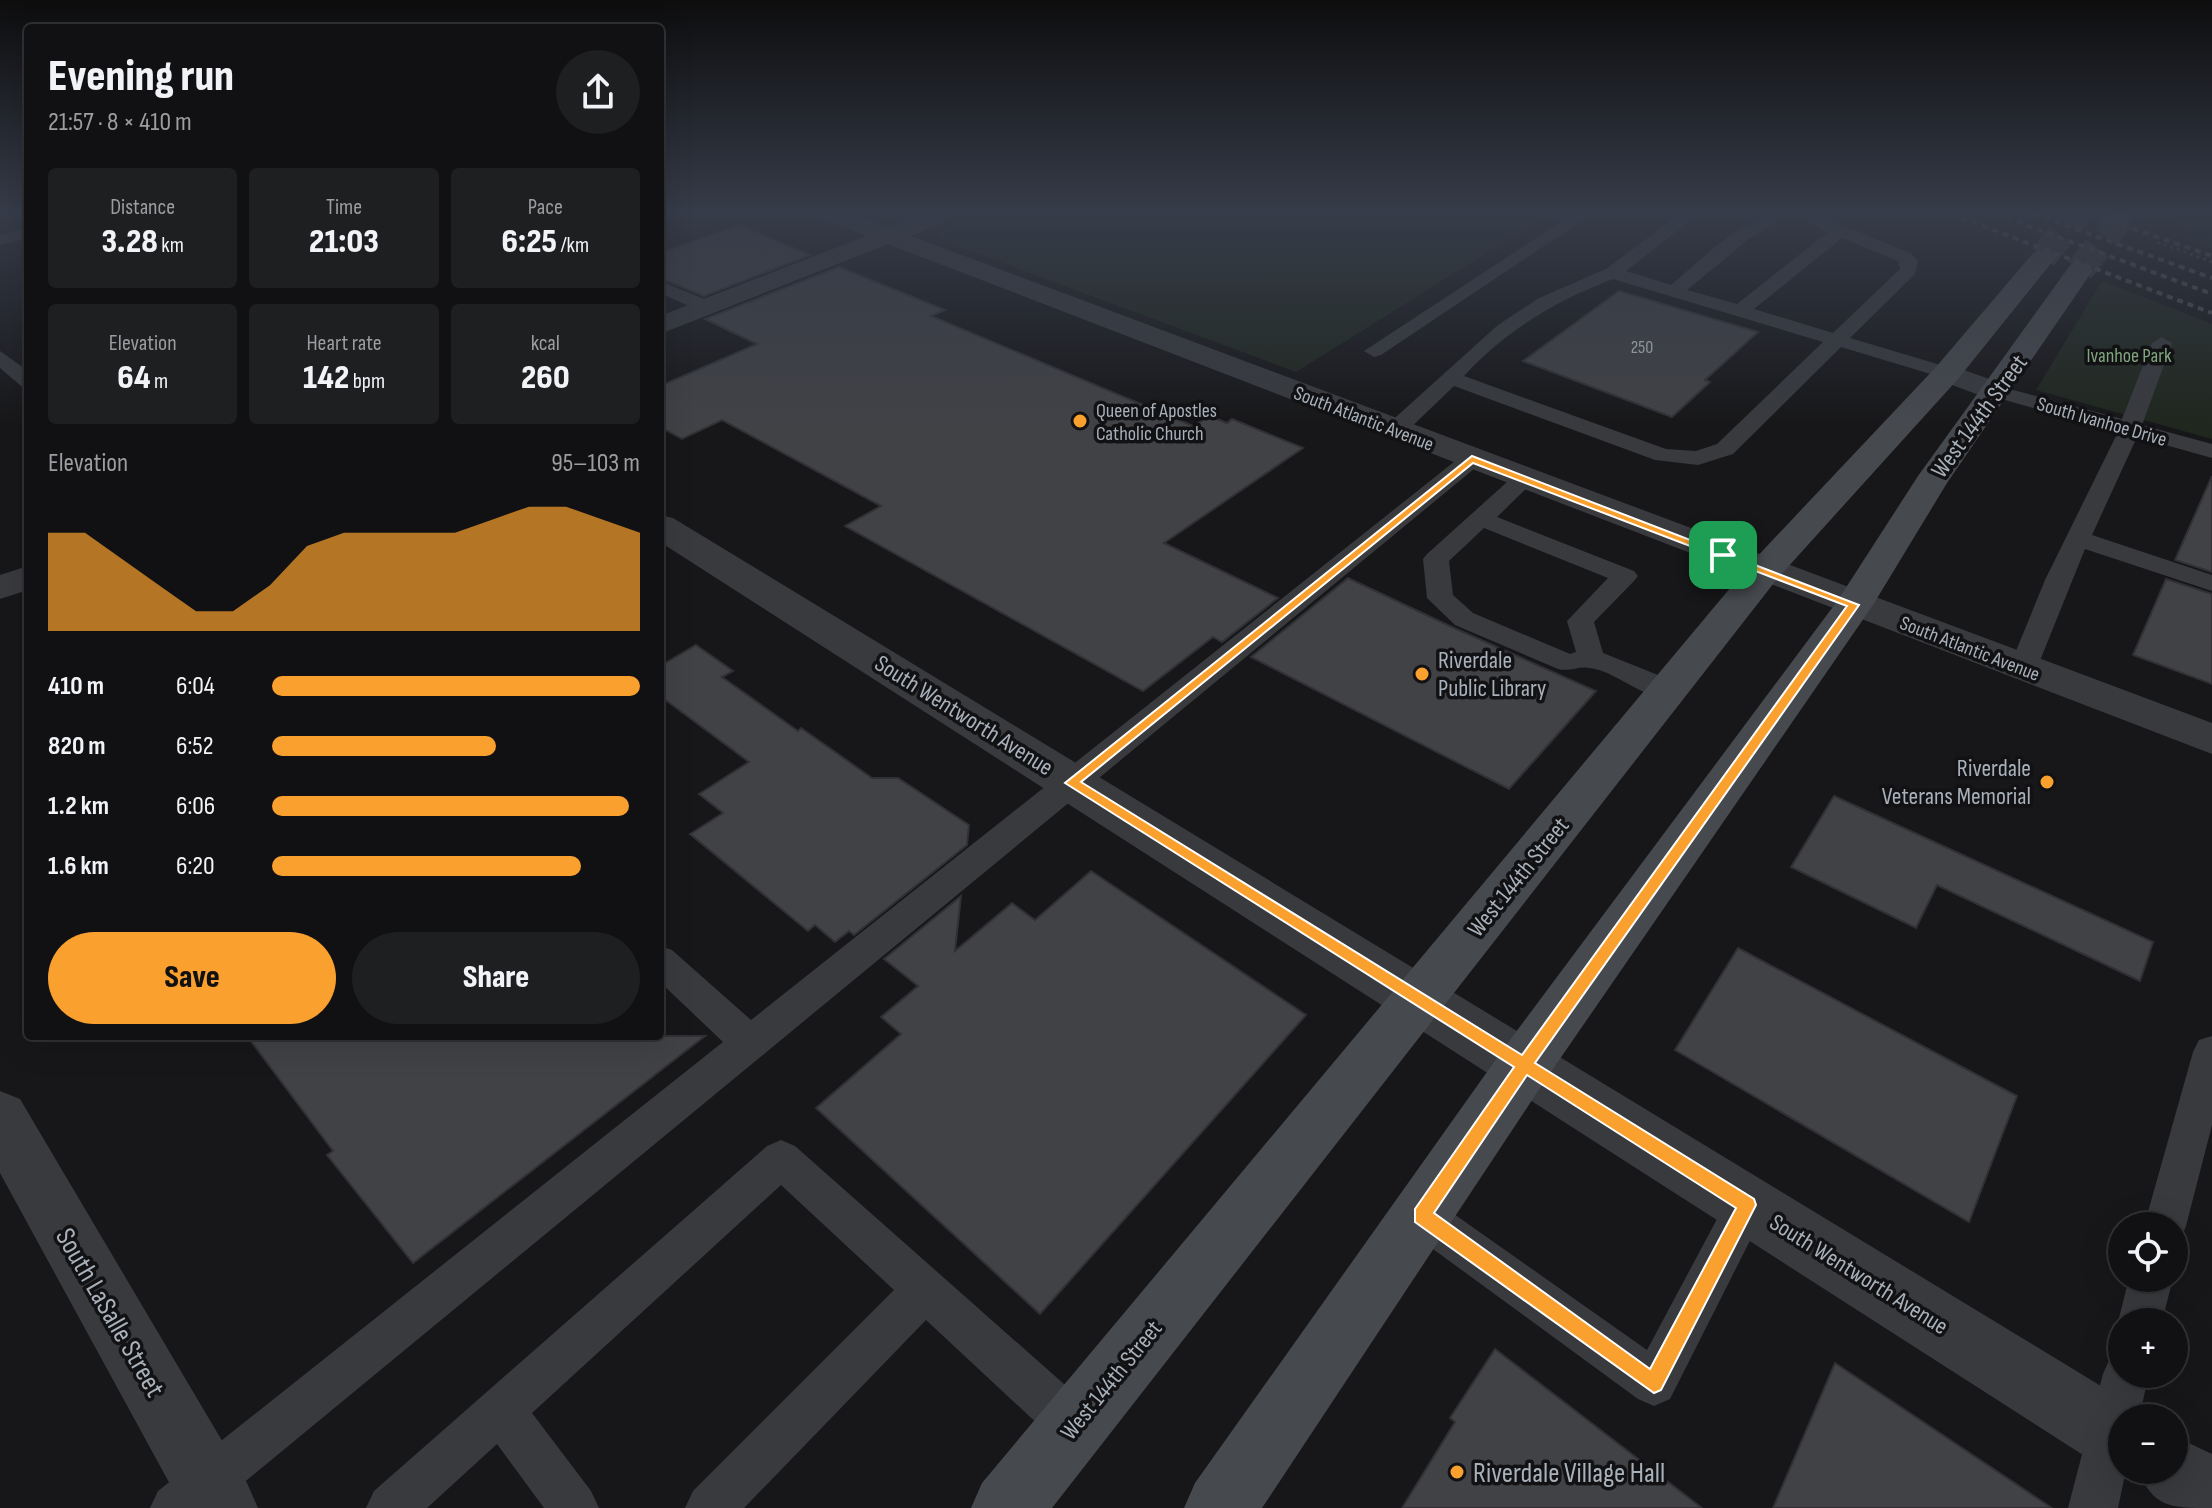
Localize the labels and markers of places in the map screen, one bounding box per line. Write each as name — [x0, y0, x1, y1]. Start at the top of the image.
place label: Queen of Apostles Catholic Church — [1096, 399, 1217, 446]
marker: Queen of Apostles Catholic Church — [1071, 412, 1089, 430]
pin — [1689, 521, 1757, 589]
place label: Riverdale Public Library — [1438, 646, 1546, 703]
marker: Riverdale Public Library — [1413, 665, 1431, 683]
place label: Riverdale Veterans Memorial — [1882, 754, 2031, 811]
marker: Riverdale Veterans Memorial — [2038, 773, 2056, 791]
place label: Riverdale Village Hall — [1473, 1457, 1665, 1490]
marker: Riverdale Village Hall — [1448, 1463, 1466, 1481]

